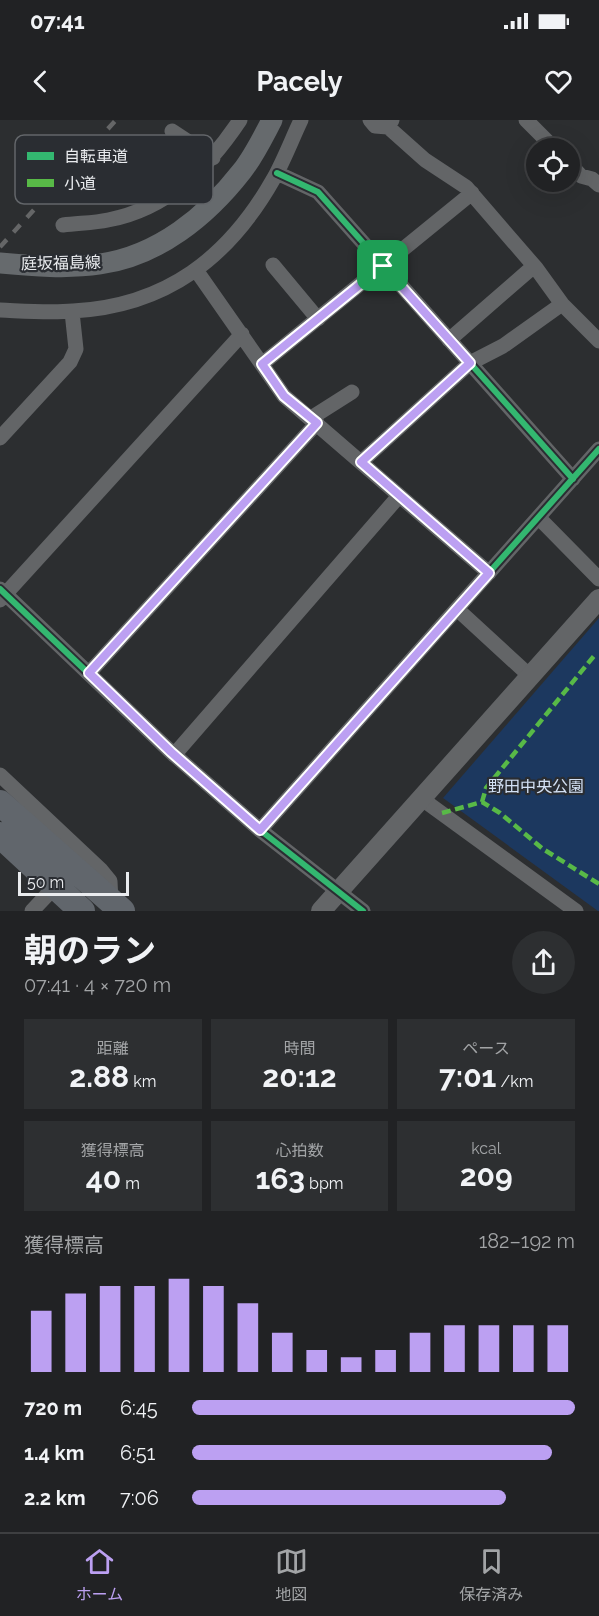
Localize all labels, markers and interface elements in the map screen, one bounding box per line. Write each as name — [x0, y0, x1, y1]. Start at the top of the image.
text: 07:41 — [30, 8, 85, 34]
icon: back — [24, 65, 57, 98]
icon: heart — [542, 65, 575, 98]
text: Pacely — [256, 66, 343, 97]
legend — [15, 135, 213, 204]
map controls — [526, 138, 580, 192]
button: locate — [526, 138, 580, 192]
text: 自転車道 — [64, 147, 128, 166]
text: 小道 — [64, 174, 96, 193]
pin — [357, 240, 408, 291]
icon: arrive — [366, 249, 399, 282]
street label: 庭坂福島線 — [21, 253, 101, 273]
park label: 野田中央公園 — [488, 777, 584, 796]
scale bar — [18, 869, 129, 896]
text: 50 m — [27, 873, 64, 892]
text: 朝のラン — [24, 931, 156, 970]
button: share — [512, 931, 575, 994]
text: 07:41 · 4 × 720 m — [24, 973, 171, 997]
text: 距離 — [97, 1039, 129, 1058]
text: 時間 — [283, 1039, 316, 1058]
text: ペース — [463, 1039, 510, 1058]
text: 2.88 — [69, 1059, 129, 1094]
text: 20:12 — [262, 1059, 337, 1094]
text: 7:01 — [439, 1059, 496, 1094]
text: km — [129, 1072, 156, 1091]
text: /km — [496, 1072, 533, 1091]
text: kcal — [471, 1139, 501, 1158]
text: 獲得標高 — [81, 1141, 145, 1160]
text: 心拍数 — [275, 1141, 324, 1160]
text: 209 — [460, 1158, 513, 1193]
text: 40 — [86, 1161, 121, 1196]
text: 163 — [255, 1161, 305, 1196]
text: m — [121, 1174, 140, 1193]
text: bpm — [305, 1174, 344, 1193]
text: 182–192 m — [479, 1229, 575, 1253]
text: 獲得標高 — [24, 1233, 104, 1257]
text: 720 m — [24, 1396, 82, 1420]
text: 6:45 — [120, 1396, 158, 1420]
text: 1.4 km — [24, 1441, 84, 1465]
text: 6:51 — [120, 1441, 155, 1465]
text: 2.2 km — [24, 1486, 86, 1510]
text: 7:06 — [120, 1486, 159, 1510]
tab: ホーム — [76, 1545, 123, 1605]
tab: 地図 — [275, 1545, 308, 1605]
tab: 保存済み — [459, 1545, 523, 1605]

